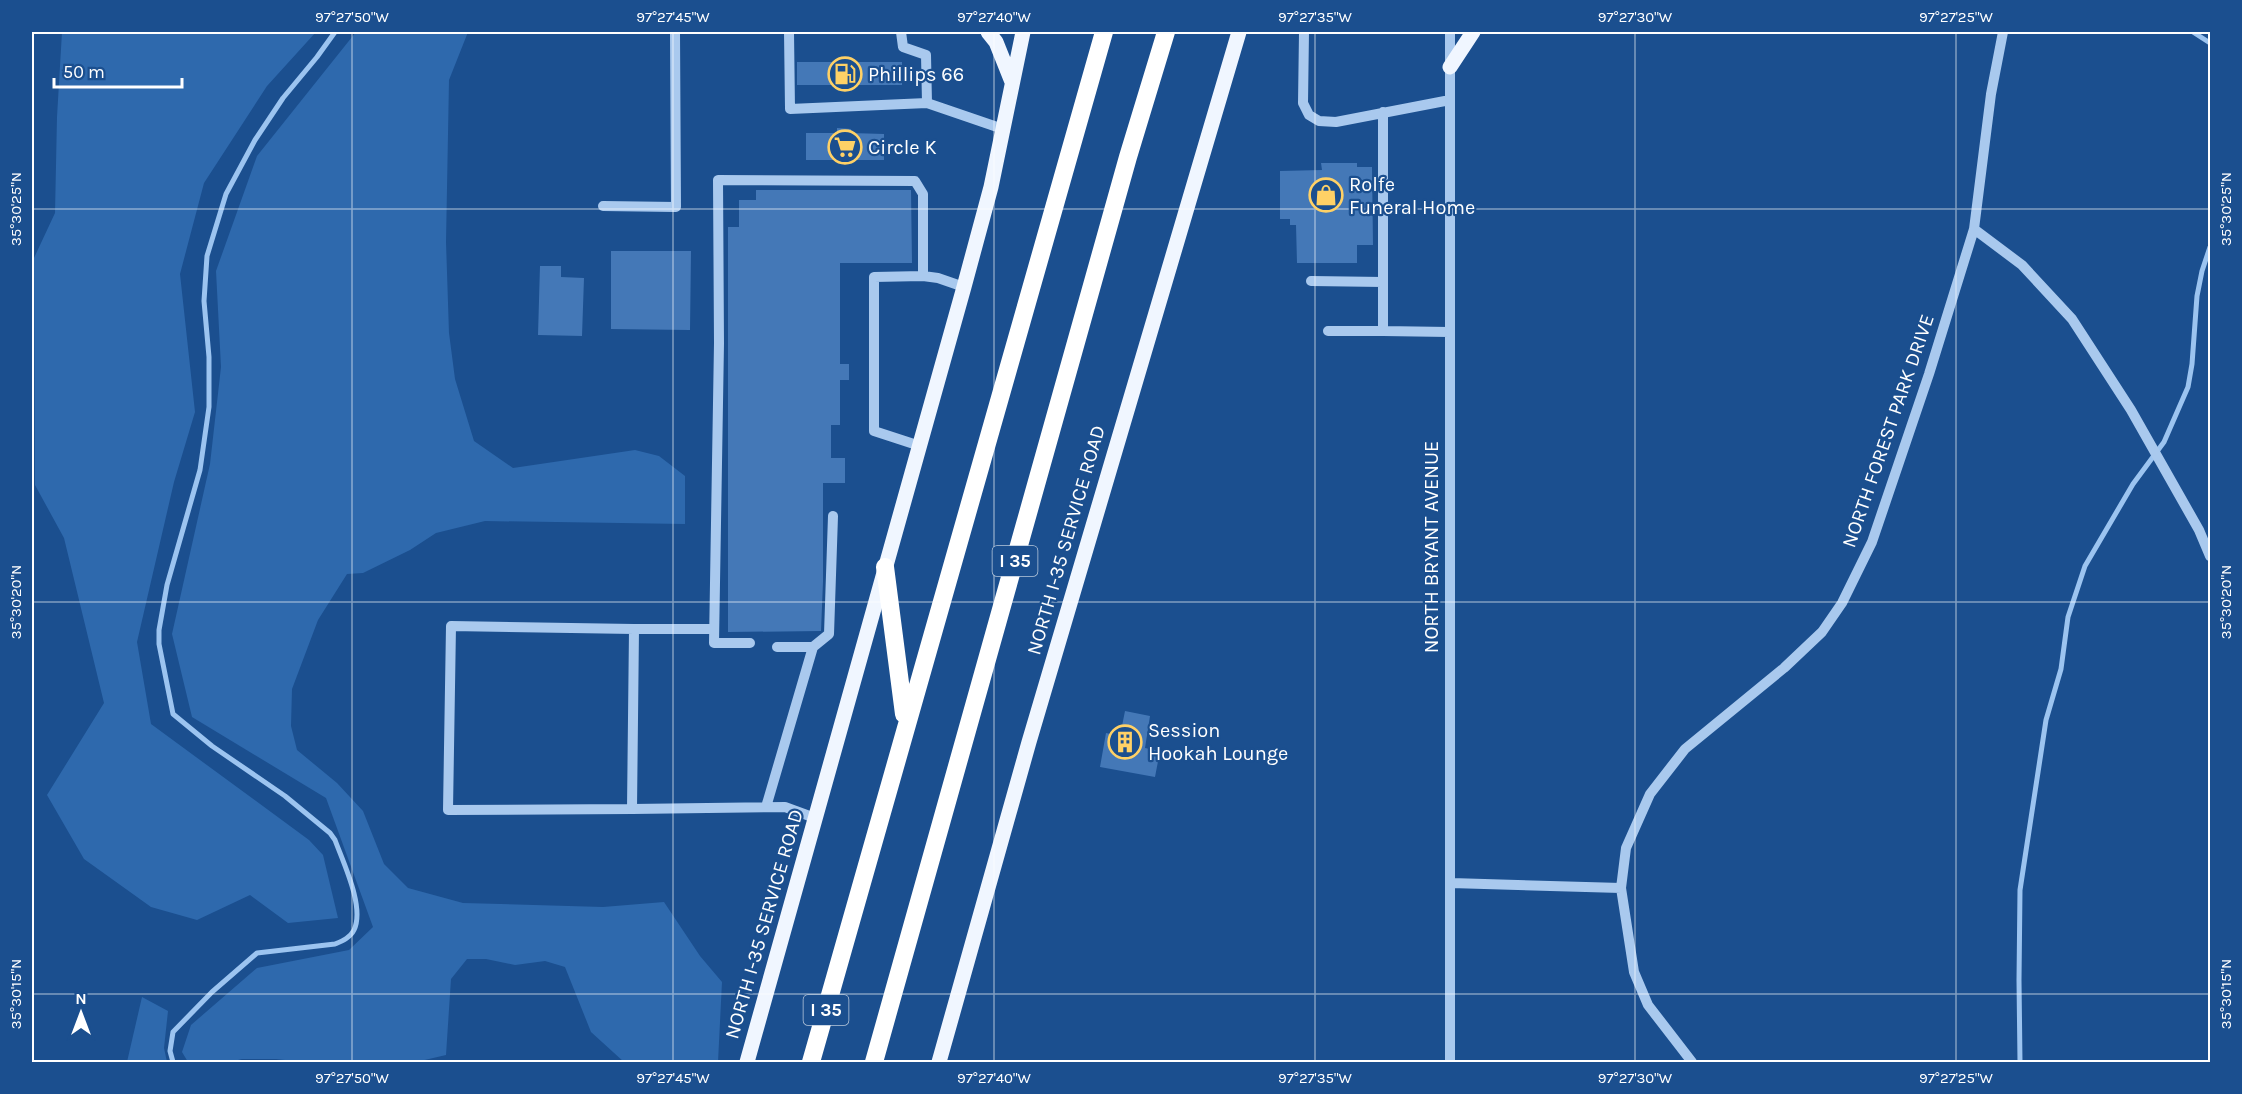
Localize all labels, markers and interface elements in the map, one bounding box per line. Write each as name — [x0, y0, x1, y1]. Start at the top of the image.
text: 97°27'50"W — [315, 8, 390, 26]
text: 97°27'45"W — [636, 8, 710, 26]
text: 97°27'40"W — [957, 8, 1032, 26]
text: 97°27'35"W — [1278, 8, 1353, 26]
text: 97°27'30"W — [1598, 8, 1673, 26]
text: 97°27'25"W — [1919, 8, 1993, 26]
scale bar — [54, 51, 182, 89]
fuel station icon: Phillips 66 — [827, 56, 863, 92]
text: 50 m — [63, 61, 105, 83]
place label: Phillips 66 — [868, 63, 964, 86]
supermarket icon: Circle K — [827, 129, 863, 165]
place label: Circle K — [868, 136, 937, 159]
text: 35°30'25"N — [7, 172, 25, 246]
text: 35°30'25"N — [2217, 172, 2235, 246]
place label: Rolfe Funeral Home — [1349, 173, 1475, 219]
shop icon: Rolfe Funeral Home — [1308, 177, 1344, 213]
street label: NORTH FOREST PARK DRIVE — [1837, 311, 1939, 551]
street label: NORTH I-35 SERVICE ROAD — [1022, 422, 1110, 658]
street label: NORTH BRYANT AVENUE — [1420, 441, 1443, 653]
road number: I 35 — [992, 546, 1038, 576]
text: 35°30'20"N — [7, 565, 25, 639]
text: 35°30'20"N — [2217, 565, 2235, 639]
place label: Session Hookah Lounge — [1148, 719, 1288, 765]
building icon: Session Hookah Lounge — [1107, 724, 1143, 760]
street label: NORTH I-35 SERVICE ROAD — [720, 806, 808, 1042]
text: 35°30'15"N — [7, 959, 25, 1029]
text: 35°30'15"N — [2217, 959, 2235, 1029]
north arrow — [51, 983, 111, 1043]
text: N — [75, 989, 87, 1008]
road number: I 35 — [804, 995, 848, 1025]
text: 97°27'50"W — [315, 1069, 390, 1087]
text: 97°27'45"W — [636, 1069, 710, 1087]
text: 97°27'40"W — [957, 1069, 1032, 1087]
text: 97°27'35"W — [1278, 1069, 1353, 1087]
text: 97°27'30"W — [1598, 1069, 1673, 1087]
text: 97°27'25"W — [1919, 1069, 1993, 1087]

